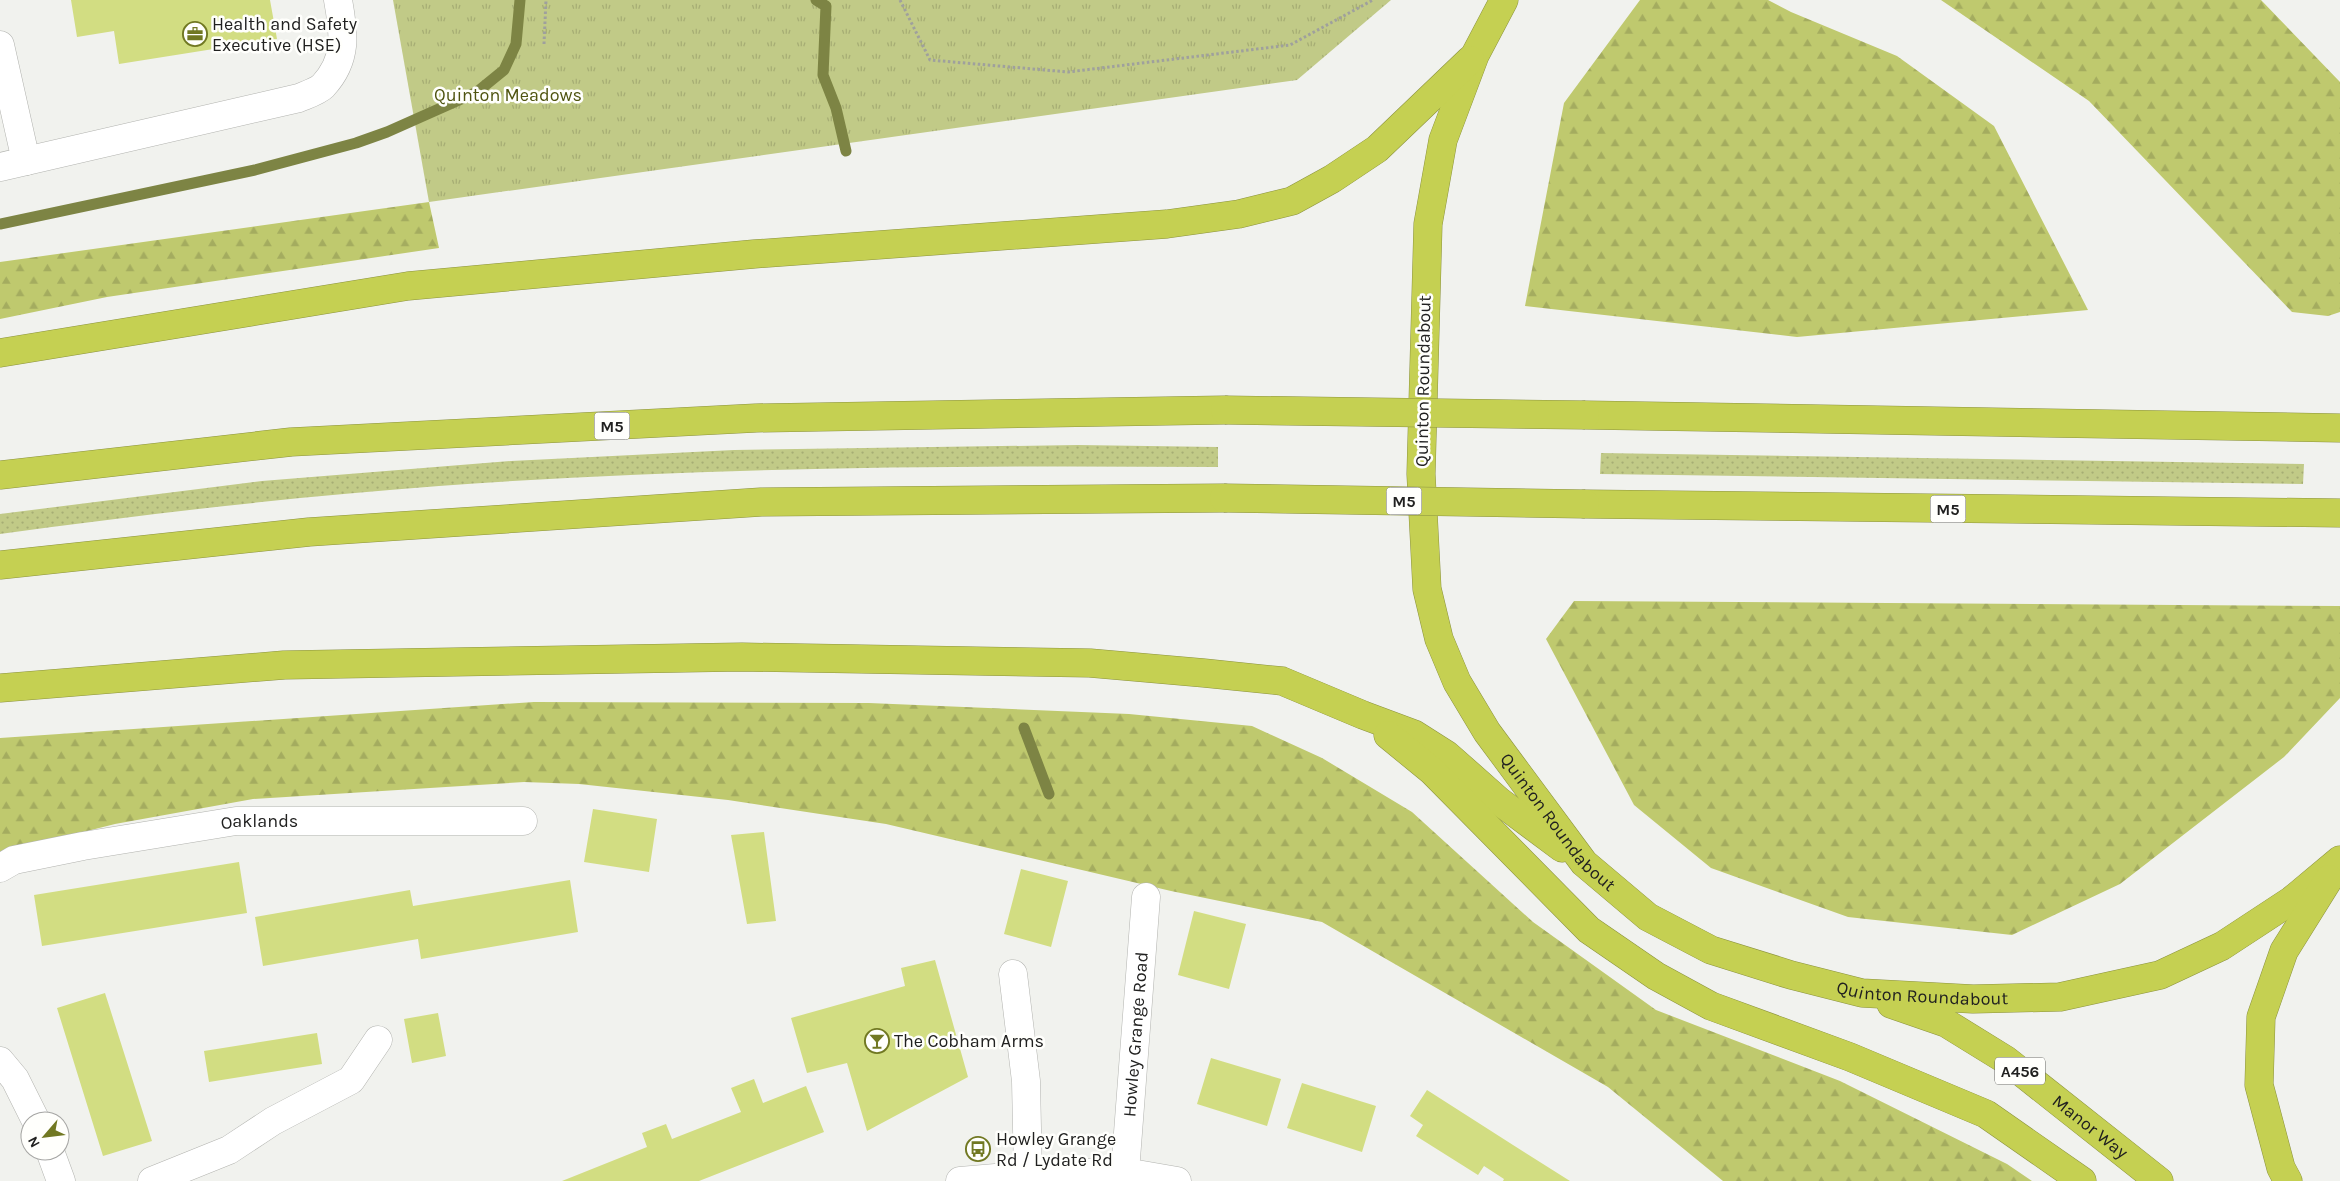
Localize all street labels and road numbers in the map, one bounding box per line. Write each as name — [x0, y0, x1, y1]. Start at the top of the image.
street label: Quinton Roundabout — [1411, 295, 1436, 467]
road number: M5 — [594, 412, 630, 440]
road number: M5 — [1386, 488, 1422, 514]
road number: M5 — [1930, 496, 1966, 522]
street label: Quinton Roundabout — [1495, 749, 1620, 896]
street label: Oaklands — [219, 810, 298, 834]
street label: Howley Grange Road — [1118, 951, 1153, 1118]
street label: Quinton Roundabout — [1834, 976, 2009, 1010]
road number: A456 — [1995, 1058, 2045, 1084]
street label: Manor Way — [2048, 1090, 2133, 1164]

